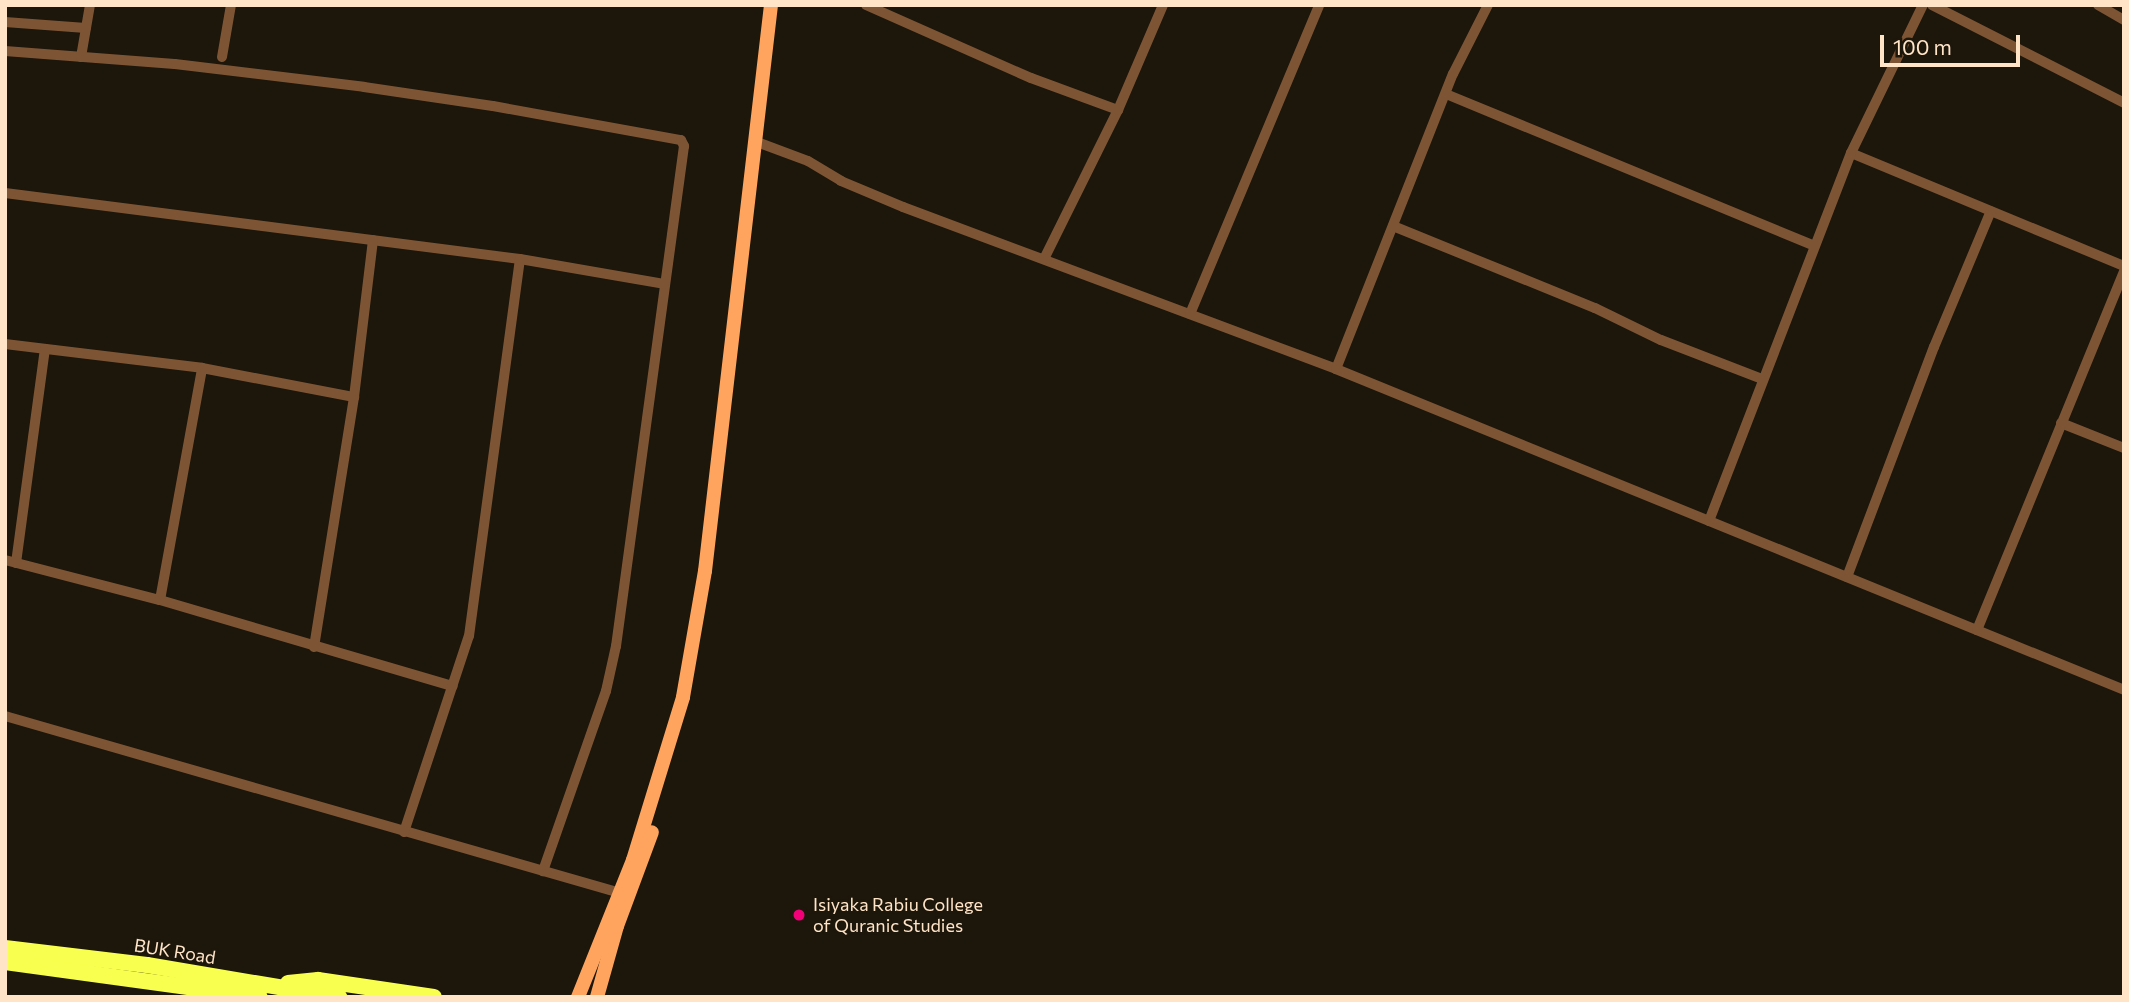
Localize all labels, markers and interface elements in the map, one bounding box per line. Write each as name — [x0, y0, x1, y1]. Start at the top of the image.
scale bar — [1884, 21, 2024, 65]
text: 100 m — [1893, 34, 1952, 59]
place label: Isiyaka Rabiu College of Quranic Studies — [813, 894, 983, 936]
marker: Isiyaka Rabiu College of Quranic Studies — [791, 907, 807, 923]
street label: BUK Road — [133, 934, 217, 968]

